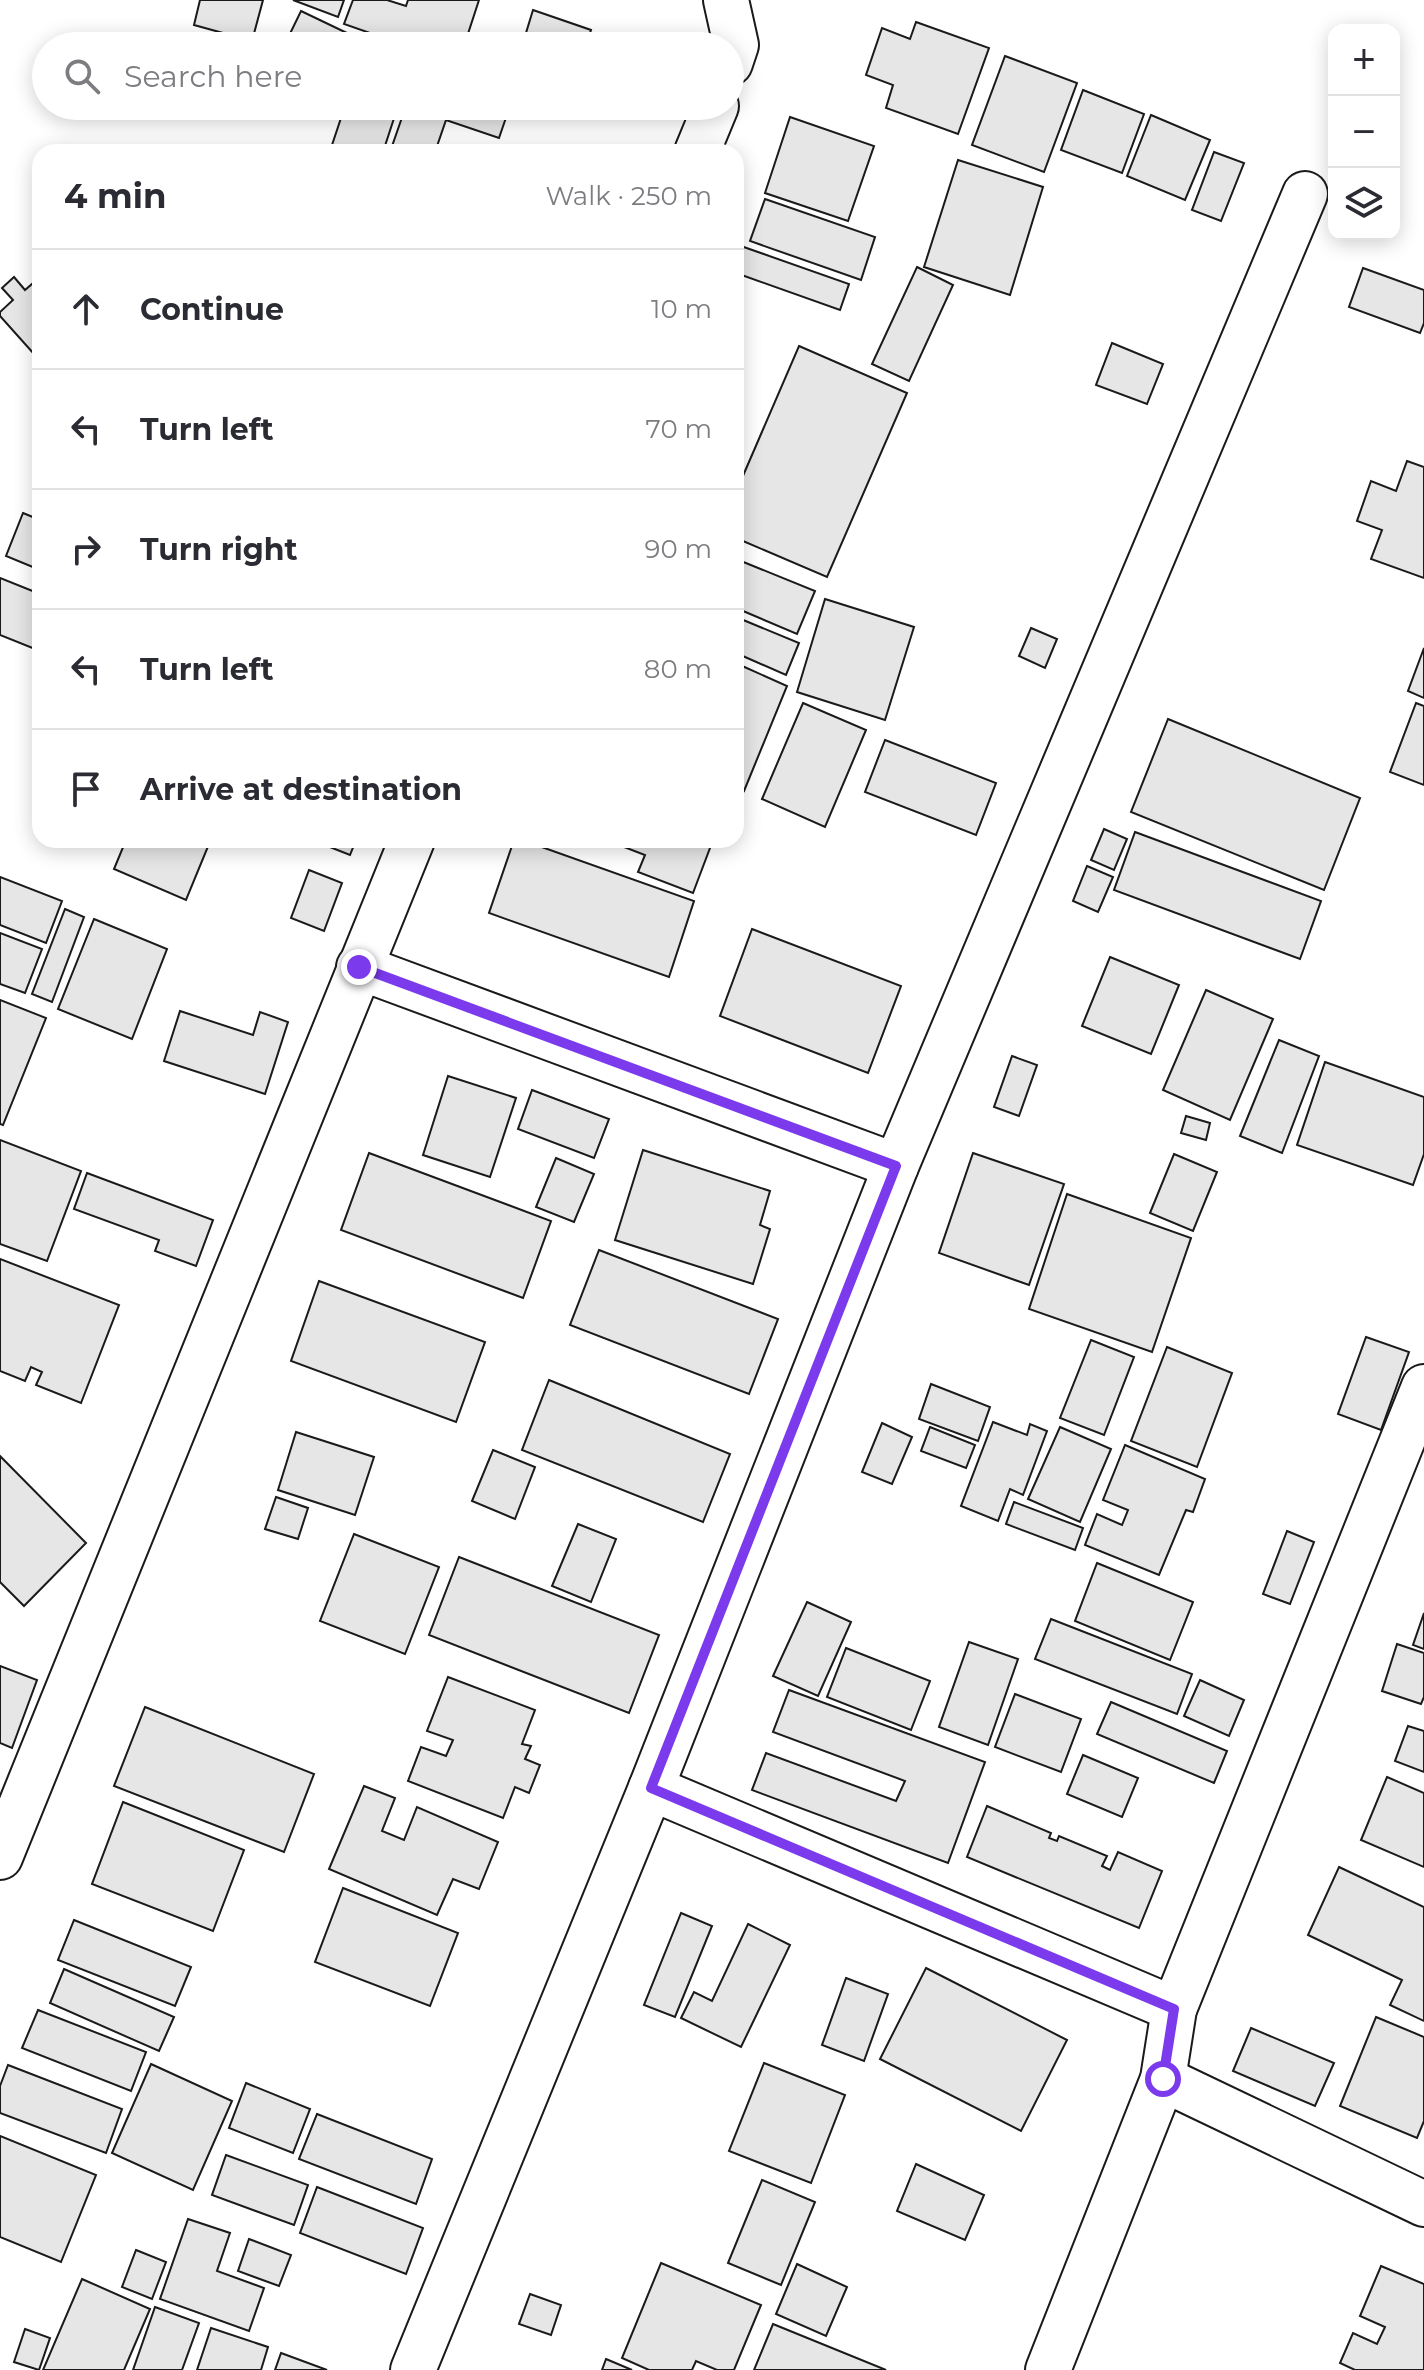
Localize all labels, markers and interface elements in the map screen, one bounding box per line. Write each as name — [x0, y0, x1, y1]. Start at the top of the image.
map controls — [1328, 24, 1400, 240]
button: + — [1328, 24, 1400, 96]
search box — [32, 32, 744, 120]
icon: search — [60, 54, 104, 98]
text: Search here — [124, 58, 302, 95]
button: − — [1328, 96, 1400, 168]
button: layers — [1328, 168, 1400, 240]
text: 4 min — [64, 175, 166, 217]
text: Walk · 250 m — [545, 180, 712, 212]
icon: ahead — [64, 287, 108, 331]
text: Continue — [140, 291, 284, 328]
text: 10 m — [651, 293, 712, 325]
icon: left — [64, 407, 108, 451]
text: Turn left — [140, 411, 273, 448]
text: 70 m — [646, 413, 712, 445]
icon: right — [64, 527, 108, 571]
text: Turn right — [140, 531, 297, 568]
text: 90 m — [645, 533, 712, 565]
icon: left — [64, 647, 108, 691]
text: Turn left — [140, 651, 273, 688]
text: 80 m — [644, 653, 712, 685]
icon: arrive — [64, 767, 108, 811]
text: Arrive at destination — [140, 771, 462, 808]
route end — [341, 949, 377, 985]
route start — [1145, 2061, 1181, 2097]

